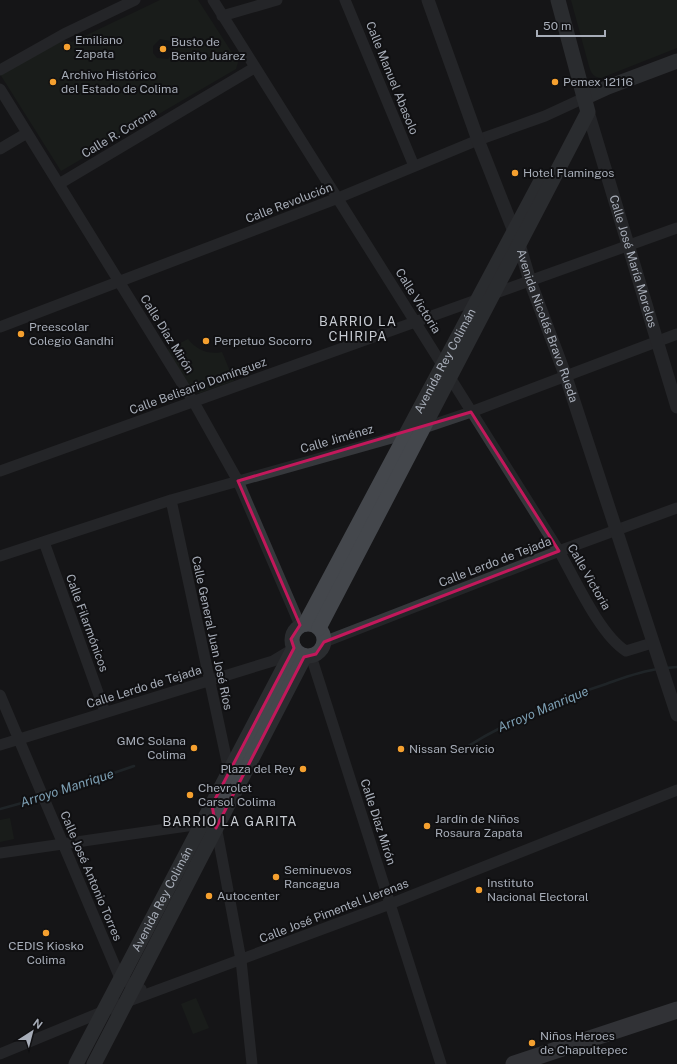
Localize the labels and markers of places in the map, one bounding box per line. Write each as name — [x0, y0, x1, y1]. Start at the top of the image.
place label: Emiliano Zapata — [75, 33, 123, 61]
place label: Busto de Benito Juárez — [171, 35, 245, 63]
marker: Emiliano Zapata — [62, 42, 72, 52]
marker: Busto de Benito Juárez — [158, 44, 168, 54]
place label: Archivo Histórico del Estado de Colima — [61, 68, 178, 96]
place label: Pemex 12116 — [563, 75, 633, 89]
marker: Archivo Histórico del Estado de Colima — [48, 77, 58, 87]
marker: Pemex 12116 — [550, 77, 560, 87]
place label: Hotel Flamingos — [523, 166, 614, 180]
marker: Hotel Flamingos — [510, 168, 520, 178]
place label: Preescolar Colegio Gandhi — [29, 320, 114, 348]
marker: Preescolar Colegio Gandhi — [16, 329, 26, 339]
place label: Perpetuo Socorro — [214, 334, 312, 348]
marker: Perpetuo Socorro — [201, 336, 211, 346]
place label: GMC Solana Colima — [117, 734, 186, 762]
place label: Nissan Servicio — [409, 742, 495, 756]
marker: GMC Solana Colima — [189, 743, 199, 753]
marker: Nissan Servicio — [396, 744, 406, 754]
place label: Plaza del Rey — [220, 762, 296, 776]
marker: Plaza del Rey — [298, 764, 308, 774]
place label: Chevrolet Carsol Colima — [198, 781, 276, 809]
marker: Chevrolet Carsol Colima — [185, 790, 195, 800]
place label: Jardín de Niños Rosaura Zapata — [435, 812, 523, 840]
marker: Jardín de Niños Rosaura Zapata — [422, 821, 432, 831]
place label: Seminuevos Rancagua — [284, 863, 352, 891]
marker: Seminuevos Rancagua — [271, 872, 281, 882]
place label: Instituto Nacional Electoral — [487, 876, 589, 904]
marker: Instituto Nacional Electoral — [474, 885, 484, 895]
place label: Autocenter — [217, 889, 280, 903]
marker: Autocenter — [204, 891, 214, 901]
marker: CEDIS Kiosko Colima — [41, 928, 51, 938]
place label: CEDIS Kiosko Colima — [8, 939, 84, 967]
place label: Niños Heroes de Chapultepec — [540, 1029, 628, 1057]
marker: Niños Heroes de Chapultepec — [527, 1038, 537, 1048]

